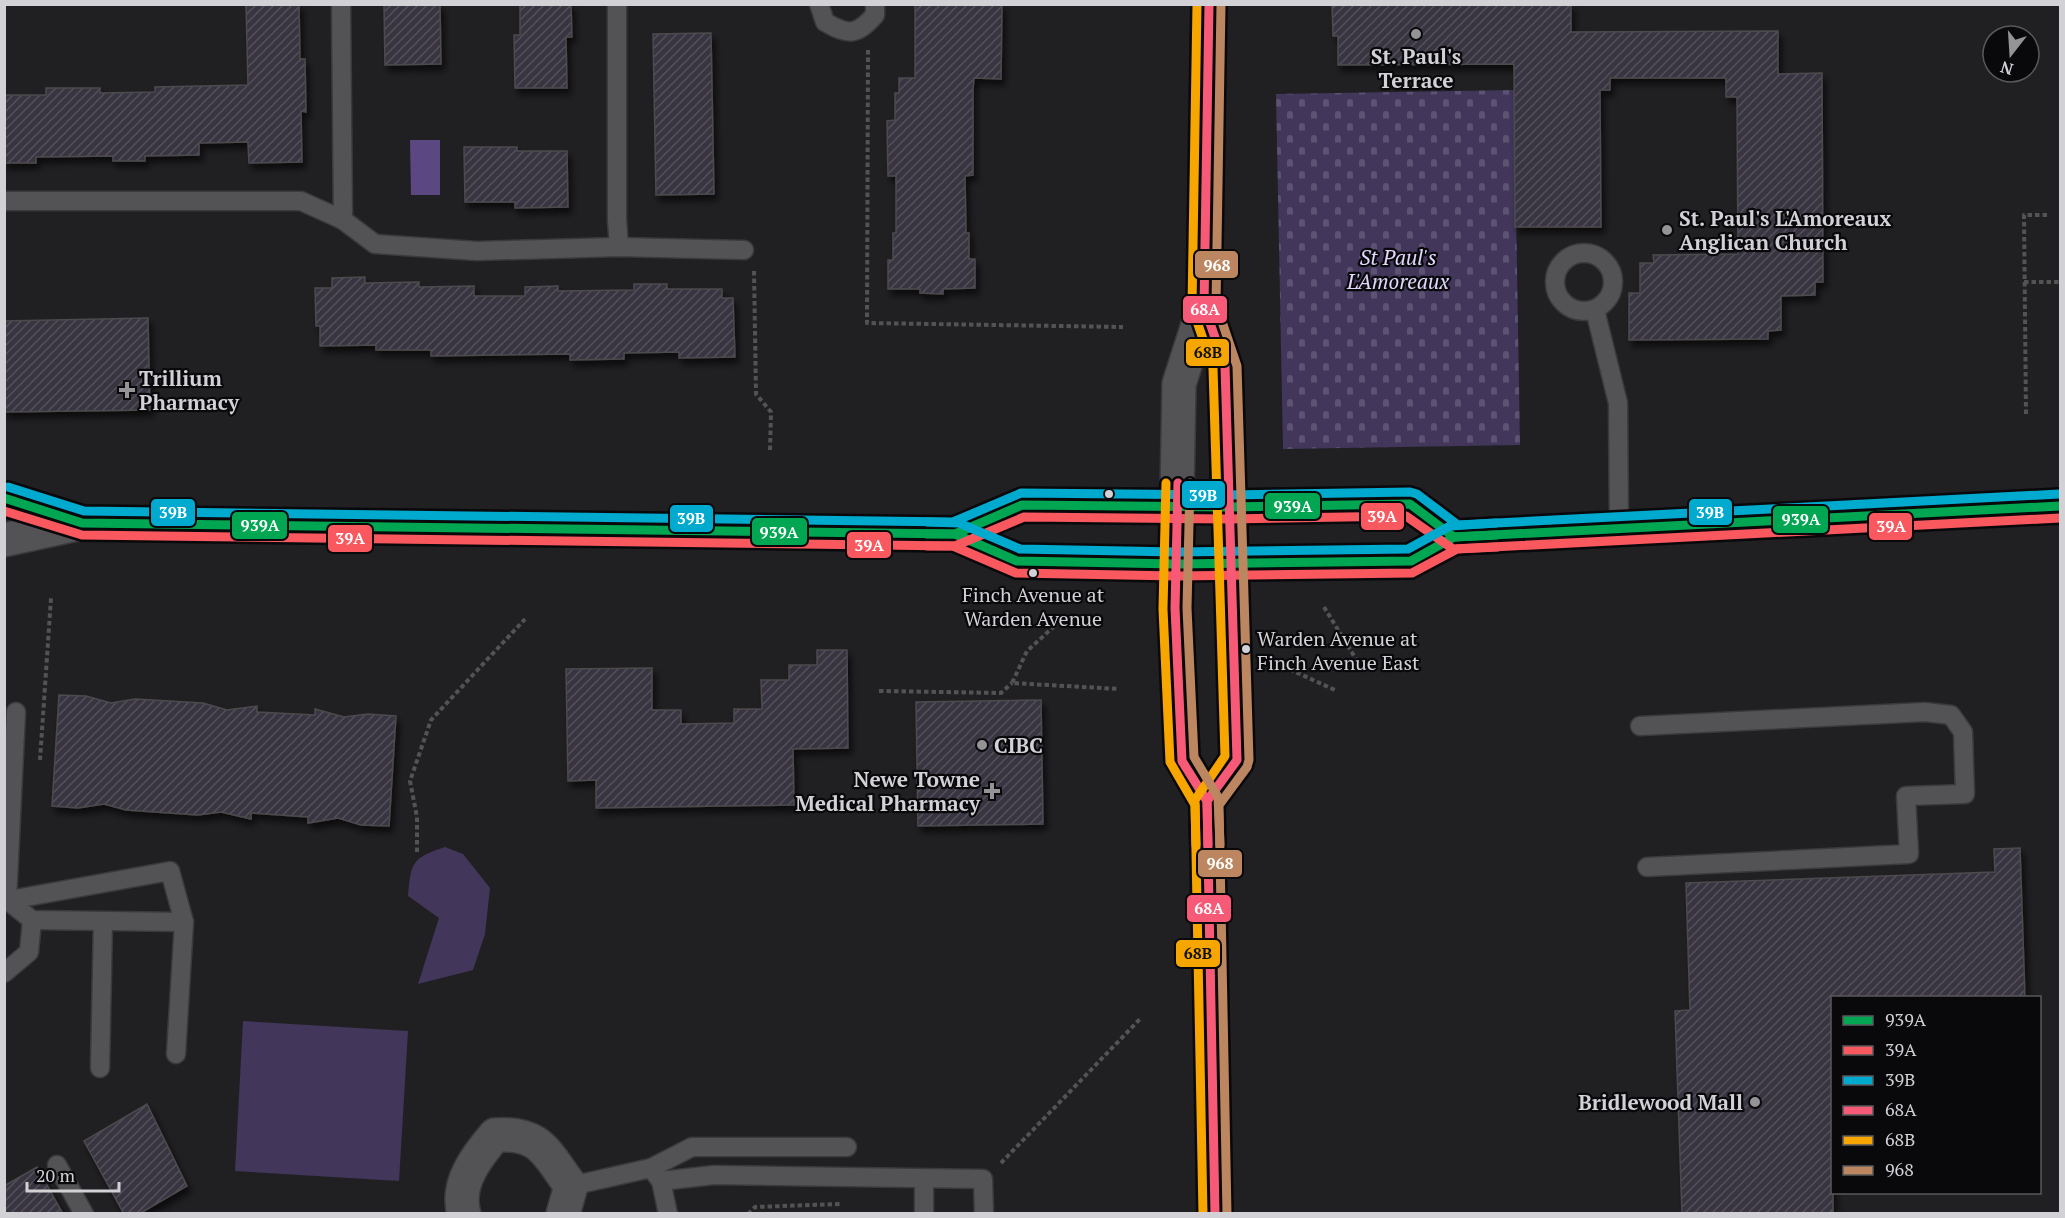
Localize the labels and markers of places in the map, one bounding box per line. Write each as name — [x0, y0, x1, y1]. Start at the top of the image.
marker: St. Paul's Terrace — [1409, 27, 1423, 41]
place label: St. Paul's Terrace — [1371, 42, 1461, 94]
place label: St. Paul's L'Amoreaux Anglican Church — [1679, 204, 1892, 256]
marker: St. Paul's L'Amoreaux Anglican Church — [1660, 223, 1674, 237]
place label: Trillium Pharmacy — [139, 364, 240, 416]
marker: Trillium Pharmacy — [120, 383, 134, 397]
unlabelled marker — [1103, 488, 1115, 500]
marker: Finch Avenue at Warden Avenue — [1027, 567, 1039, 579]
place label: Finch Avenue at Warden Avenue — [962, 581, 1105, 632]
place label: Warden Avenue at Finch Avenue East — [1257, 625, 1420, 676]
marker: Warden Avenue at Finch Avenue East — [1240, 643, 1252, 655]
place label: CIBC — [994, 731, 1043, 759]
marker: CIBC — [975, 738, 989, 752]
place label: Newe Towne Medical Pharmacy — [795, 765, 981, 817]
marker: Newe Towne Medical Pharmacy — [985, 784, 999, 798]
place label: Bridlewood Mall — [1578, 1088, 1743, 1116]
marker: Bridlewood Mall — [1748, 1095, 1762, 1109]

